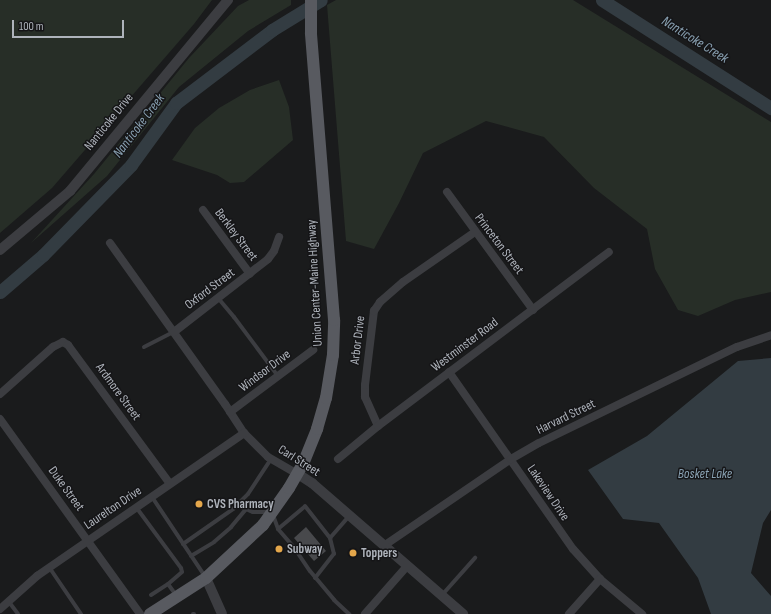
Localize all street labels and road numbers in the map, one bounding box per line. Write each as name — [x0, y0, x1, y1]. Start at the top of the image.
street label: Nanticoke Drive — [81, 90, 137, 154]
street label: Berkley Street — [211, 206, 261, 264]
street label: Princeton Street — [471, 211, 527, 277]
street label: Union Center-Maine Highway — [304, 219, 326, 347]
street label: Oxford Street — [182, 265, 238, 313]
street label: Arbor Drive — [347, 315, 369, 365]
street label: Westminster Road — [429, 315, 501, 375]
street label: Windsor Drive — [236, 347, 294, 395]
street label: Ardmore Street — [92, 360, 144, 424]
street label: Harvard Street — [534, 396, 598, 438]
street label: Carl Street — [275, 442, 323, 480]
street label: Lakeview Drive — [524, 462, 572, 524]
street label: Duke Street — [45, 464, 87, 514]
street label: Laurelton Drive — [81, 483, 145, 533]

